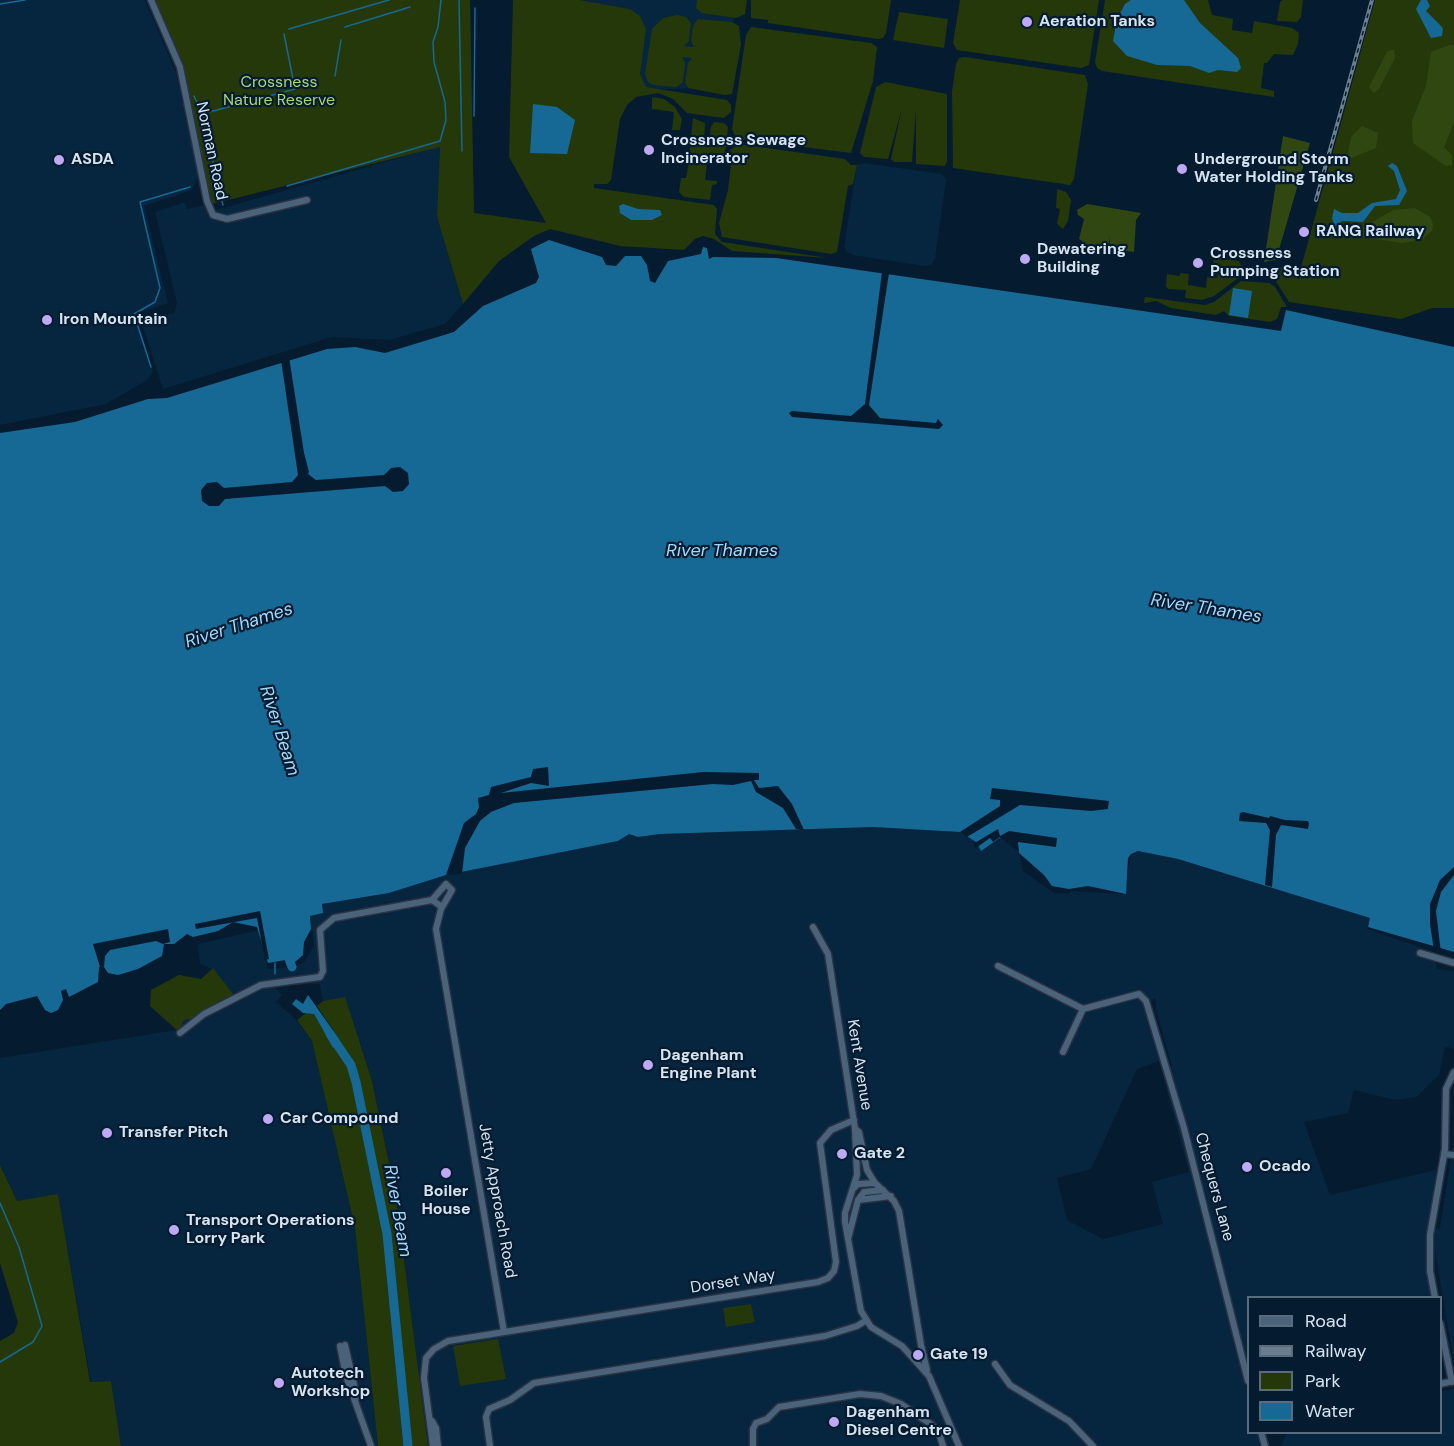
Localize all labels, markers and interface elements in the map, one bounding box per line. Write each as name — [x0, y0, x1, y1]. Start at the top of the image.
place label: Aeration Tanks — [1039, 12, 1155, 32]
marker: Aeration Tanks — [1020, 15, 1034, 29]
park label: Crossness Nature Reserve — [223, 73, 335, 111]
street label: Norman Road — [191, 100, 231, 202]
place label: Crossness Sewage Incinerator — [661, 131, 806, 169]
marker: Crossness Sewage Incinerator — [642, 143, 656, 157]
place label: ASDA — [71, 150, 114, 170]
place label: Underground Storm Water Holding Tanks — [1194, 150, 1354, 188]
marker: ASDA — [52, 153, 66, 167]
marker: Underground Storm Water Holding Tanks — [1175, 162, 1189, 176]
place label: RANG Railway — [1316, 222, 1425, 242]
marker: RANG Railway — [1297, 225, 1311, 239]
place label: Dewatering Building — [1037, 240, 1126, 278]
place label: Crossness Pumping Station — [1210, 244, 1340, 282]
marker: Dewatering Building — [1018, 252, 1032, 266]
marker: Crossness Pumping Station — [1191, 256, 1205, 270]
place label: Iron Mountain — [59, 310, 167, 330]
marker: Iron Mountain — [40, 313, 54, 327]
water label: River Thames — [666, 540, 778, 562]
water label: River Thames — [1149, 590, 1263, 628]
water label: River Thames — [182, 598, 296, 654]
water label: River Beam — [254, 683, 304, 779]
street label: Kent Avenue — [842, 1018, 876, 1112]
place label: Dagenham Engine Plant — [660, 1046, 757, 1084]
marker: Dagenham Engine Plant — [641, 1058, 655, 1072]
place label: Car Compound — [280, 1109, 399, 1129]
marker: Car Compound — [261, 1112, 275, 1126]
street label: Jetty Approach Road — [474, 1122, 520, 1280]
place label: Transfer Pitch — [119, 1123, 228, 1143]
marker: Transfer Pitch — [100, 1126, 114, 1140]
street label: Chequers Lane — [1190, 1131, 1238, 1243]
place label: Gate 2 — [854, 1144, 905, 1164]
marker: Gate 2 — [835, 1147, 849, 1161]
place label: Ocado — [1259, 1157, 1311, 1177]
marker: Ocado — [1240, 1160, 1254, 1174]
water label: River Beam — [378, 1163, 416, 1259]
marker: Boiler House — [439, 1166, 453, 1180]
place label: Boiler House — [421, 1182, 471, 1220]
place label: Transport Operations Lorry Park — [186, 1211, 355, 1249]
marker: Transport Operations Lorry Park — [167, 1223, 181, 1237]
street label: Dorset Way — [689, 1266, 777, 1298]
legend — [1247, 1296, 1442, 1434]
text: Road — [1305, 1309, 1347, 1333]
text: Railway — [1305, 1339, 1367, 1363]
place label: Gate 19 — [930, 1345, 988, 1365]
marker: Gate 19 — [911, 1348, 925, 1362]
place label: Autotech Workshop — [291, 1364, 370, 1402]
text: Park — [1305, 1369, 1341, 1393]
marker: Autotech Workshop — [272, 1376, 286, 1390]
text: Water — [1305, 1399, 1355, 1423]
place label: Dagenham Diesel Centre — [846, 1403, 952, 1441]
marker: Dagenham Diesel Centre — [827, 1415, 841, 1429]

